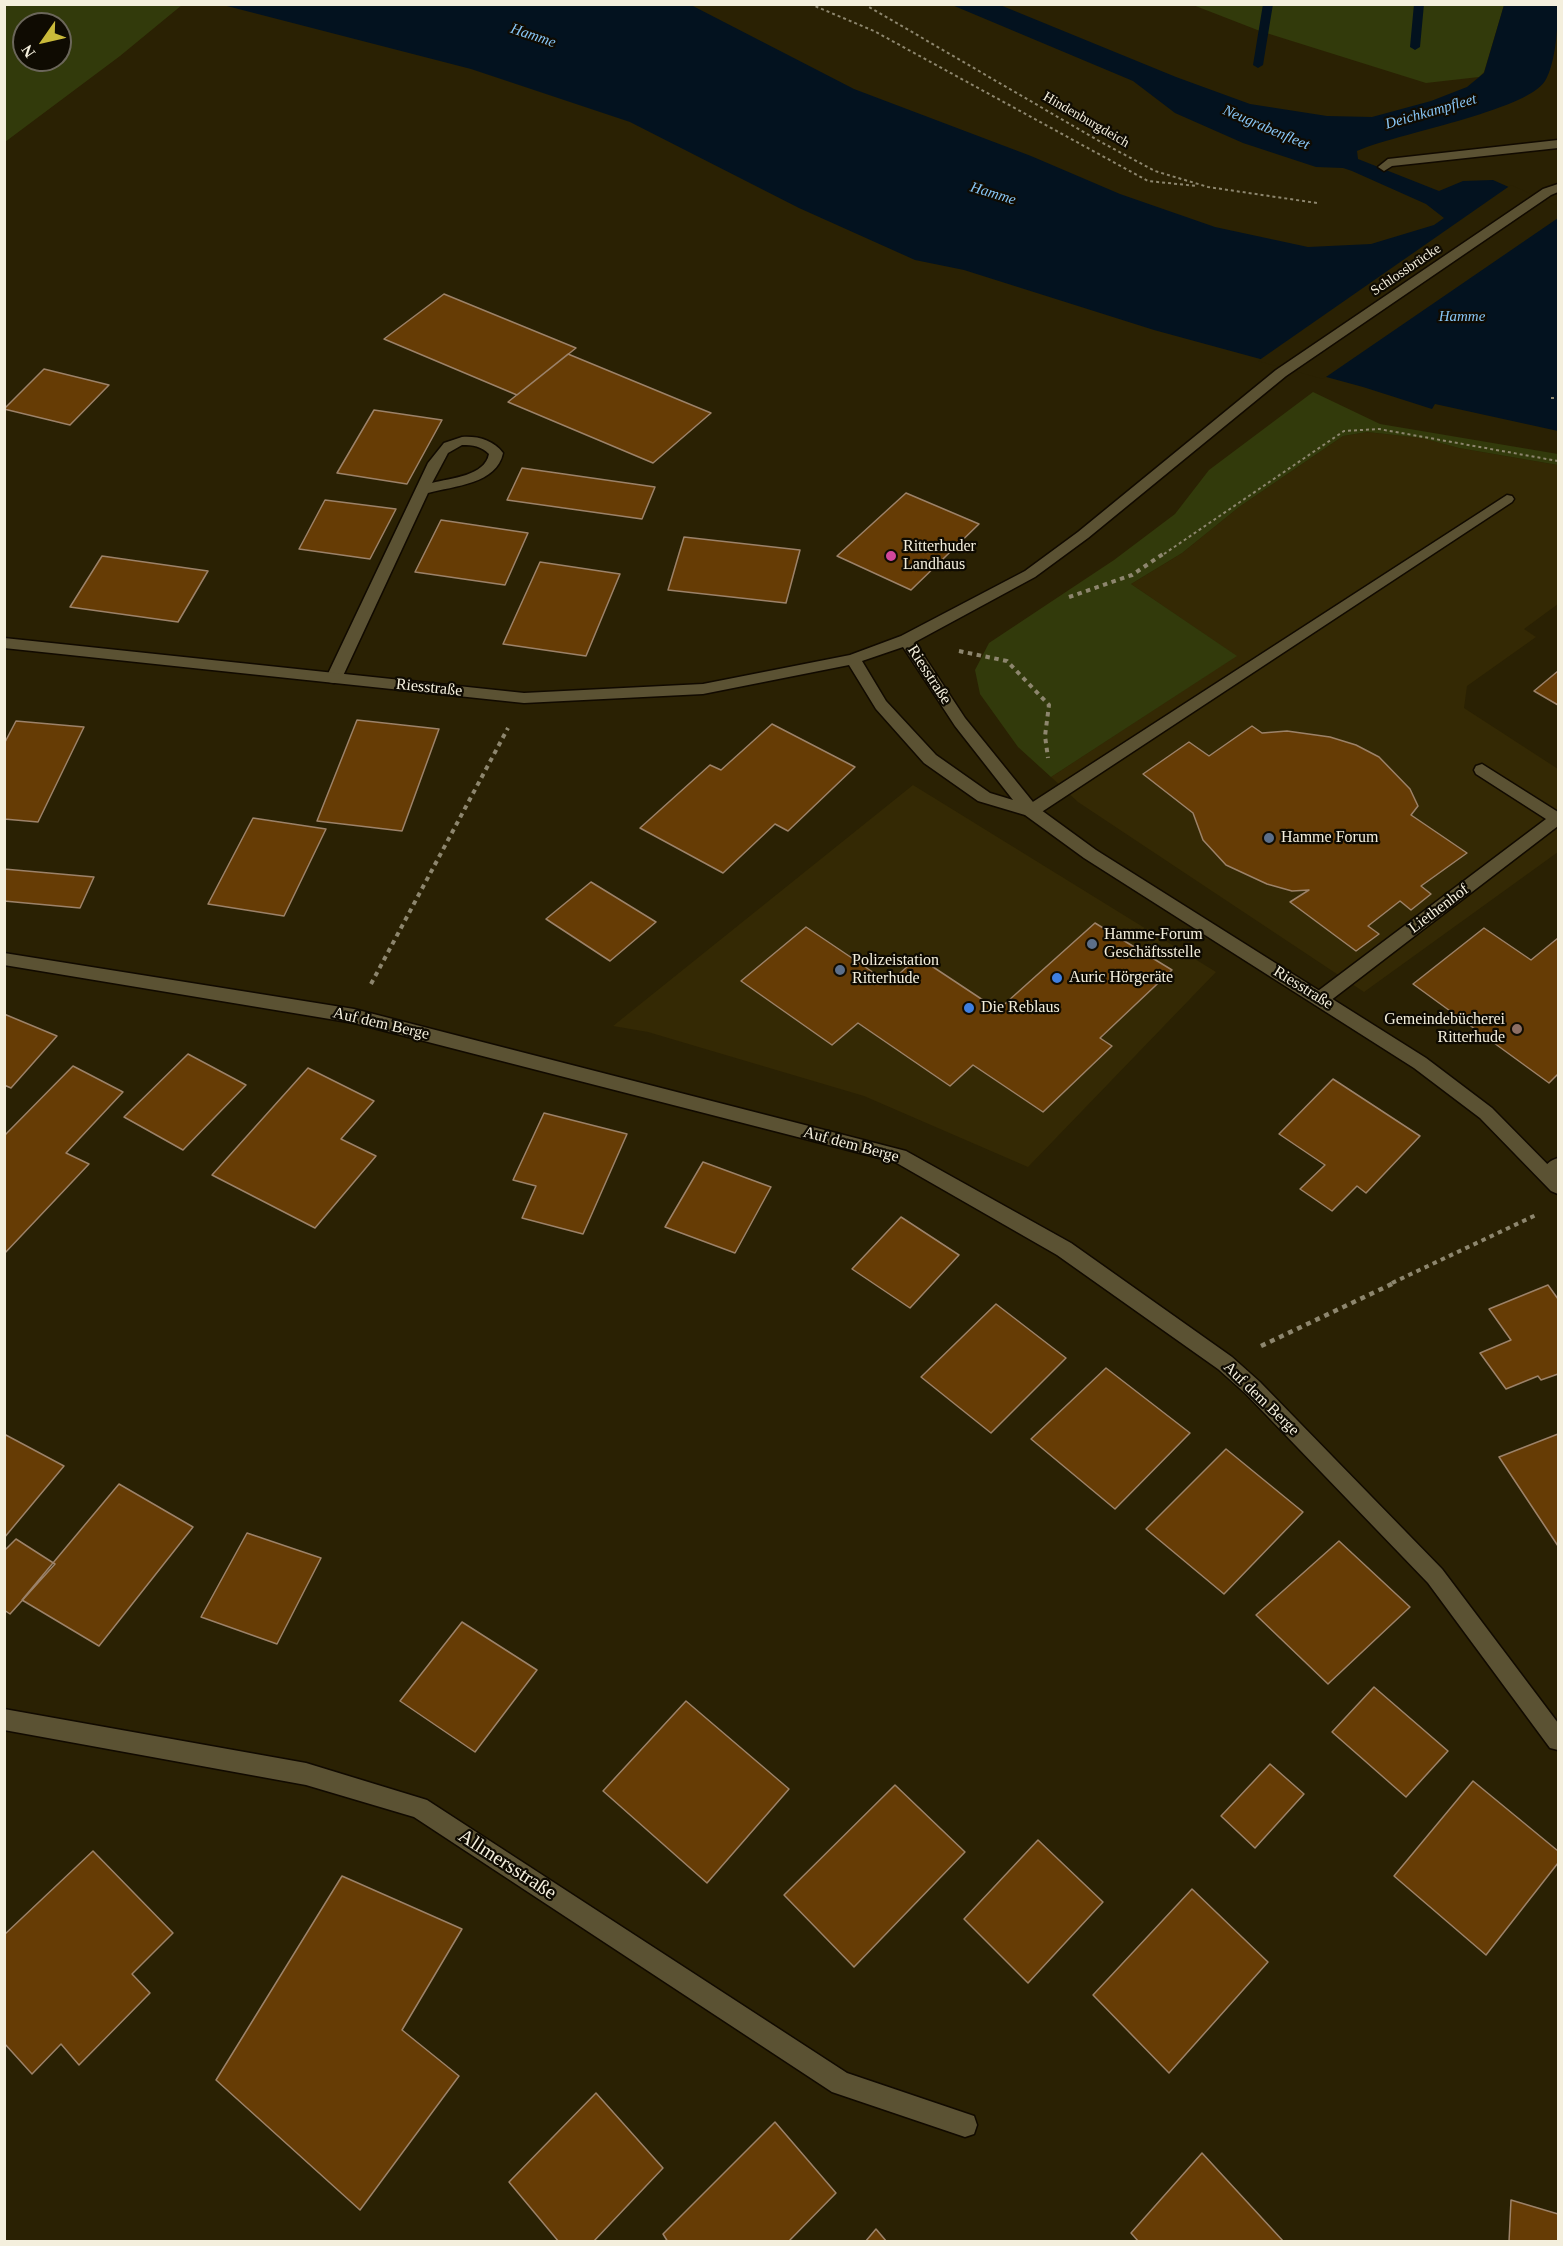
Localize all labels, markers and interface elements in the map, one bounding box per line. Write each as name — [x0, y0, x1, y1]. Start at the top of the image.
north arrow — [12, 12, 72, 72]
water label: Hamme — [508, 20, 558, 52]
text: N — [18, 42, 39, 61]
street label: Hindenburgdeich — [1040, 88, 1132, 152]
water label: Deichkampfleet — [1383, 90, 1479, 134]
water label: Neugrabenfleet — [1220, 102, 1312, 154]
water label: Hamme — [968, 179, 1018, 209]
street label: Schlossbrücke — [1368, 240, 1444, 300]
water label: Hamme — [1439, 308, 1485, 326]
place label: Ritterhuder Landhaus — [903, 537, 976, 575]
marker: Ritterhuder Landhaus — [884, 549, 898, 563]
street label: Riesstraße — [903, 642, 955, 708]
street label: Riesstraße — [395, 675, 463, 701]
place label: Hamme Forum — [1281, 828, 1378, 848]
marker: Hamme Forum — [1262, 831, 1276, 845]
street label: Liethenhof — [1405, 880, 1473, 938]
place label: Hamme-Forum Geschäftsstelle — [1104, 925, 1203, 963]
marker: Hamme-Forum Geschäftsstelle — [1085, 937, 1099, 951]
place label: Polizeistation Ritterhude — [852, 951, 939, 989]
street label: Riesstraße — [1270, 962, 1336, 1014]
marker: Polizeistation Ritterhude — [833, 963, 847, 977]
place label: Auric Hörgeräte — [1069, 968, 1173, 988]
marker: Auric Hörgeräte — [1050, 971, 1064, 985]
place label: Die Reblaus — [981, 998, 1060, 1018]
marker: Die Reblaus — [962, 1001, 976, 1015]
street label: Auf dem Berge — [331, 1004, 431, 1044]
place label: Gemeindebücherei Ritterhude — [1384, 1010, 1505, 1048]
marker: Gemeindebücherei Ritterhude — [1510, 1022, 1524, 1036]
street label: Auf dem Berge — [801, 1123, 901, 1167]
street label: Auf dem Berge — [1219, 1358, 1303, 1440]
street label: Allmersstraße — [453, 1824, 561, 1906]

